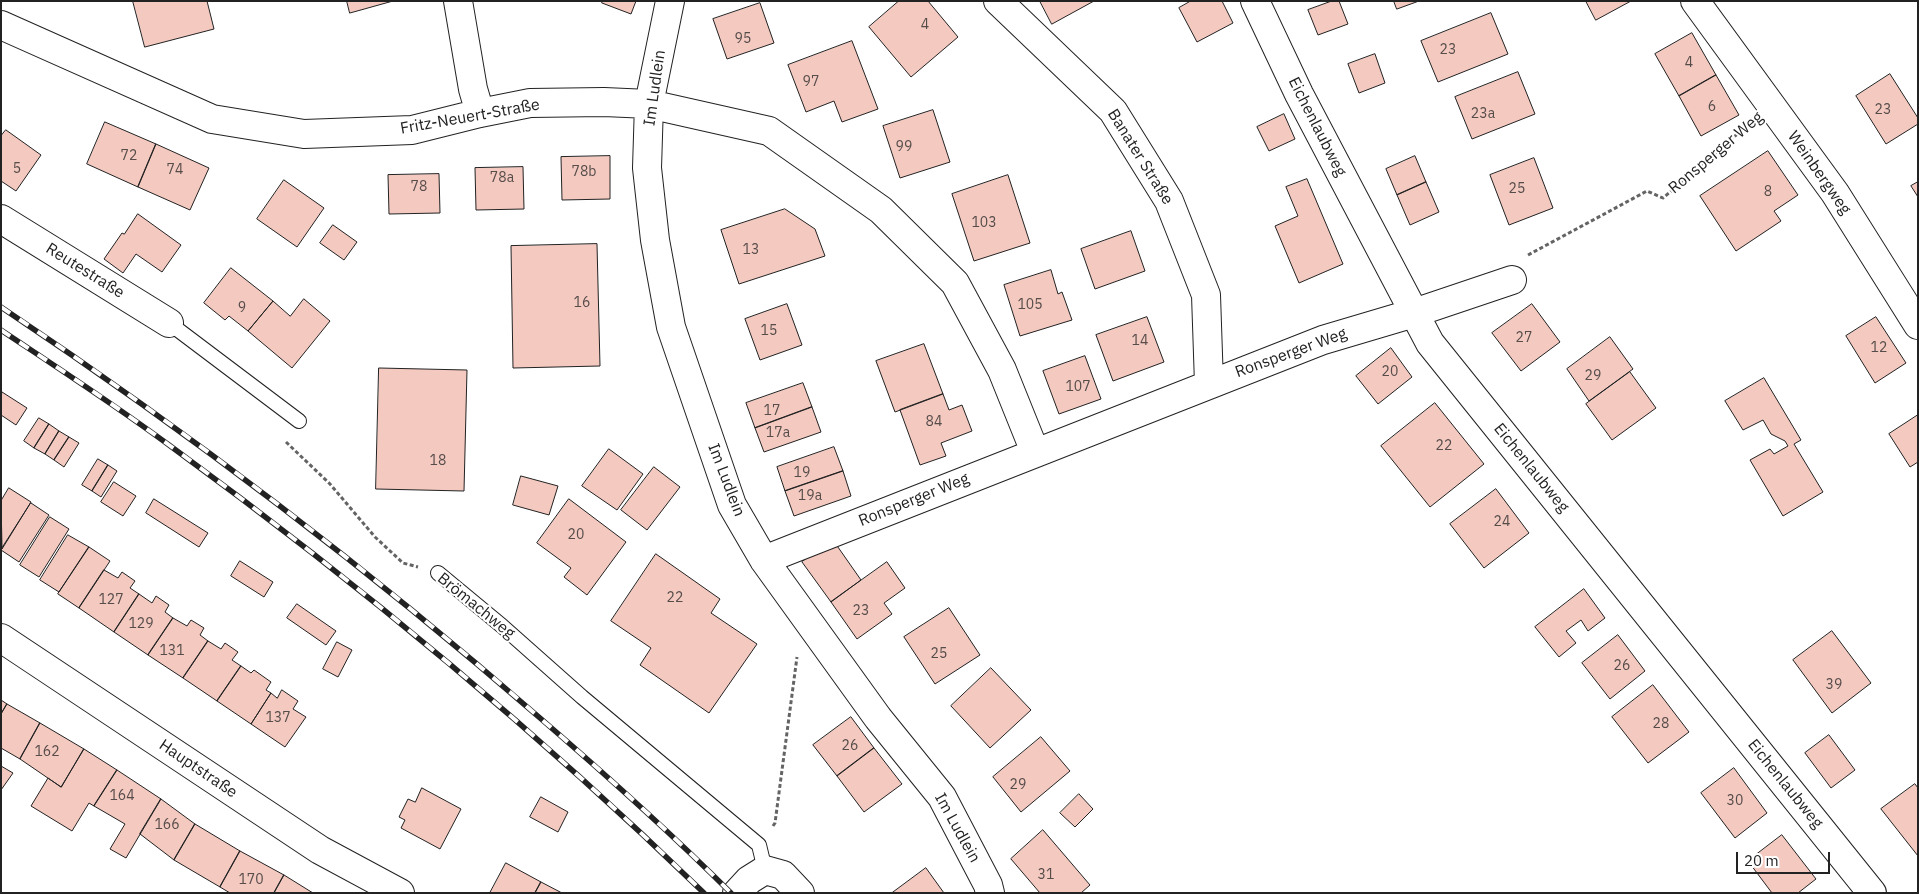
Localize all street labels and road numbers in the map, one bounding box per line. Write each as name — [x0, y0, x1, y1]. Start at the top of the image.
street label: Im Ludlein — [640, 49, 670, 127]
street label: Eichenlaubweg — [1284, 74, 1350, 180]
street label: Fritz-Neuert-Straße — [399, 95, 541, 139]
street label: Banater Straße — [1103, 106, 1177, 208]
street label: Ronsperger Weg — [1665, 108, 1767, 198]
street label: Weinbergweg — [1783, 128, 1855, 218]
street label: Reutestraße — [42, 239, 128, 303]
street label: Ronsperger Weg — [1233, 324, 1349, 382]
street label: Eichenlaubweg — [1489, 420, 1573, 516]
street label: Im Ludlein — [703, 441, 749, 519]
street label: Ronsperger Weg — [856, 469, 972, 531]
street label: Brömachweg — [433, 569, 519, 643]
street label: Hauptstraße — [155, 736, 241, 802]
street label: Eichenlaubweg — [1743, 736, 1827, 832]
street label: Im Ludlein — [930, 790, 984, 866]

